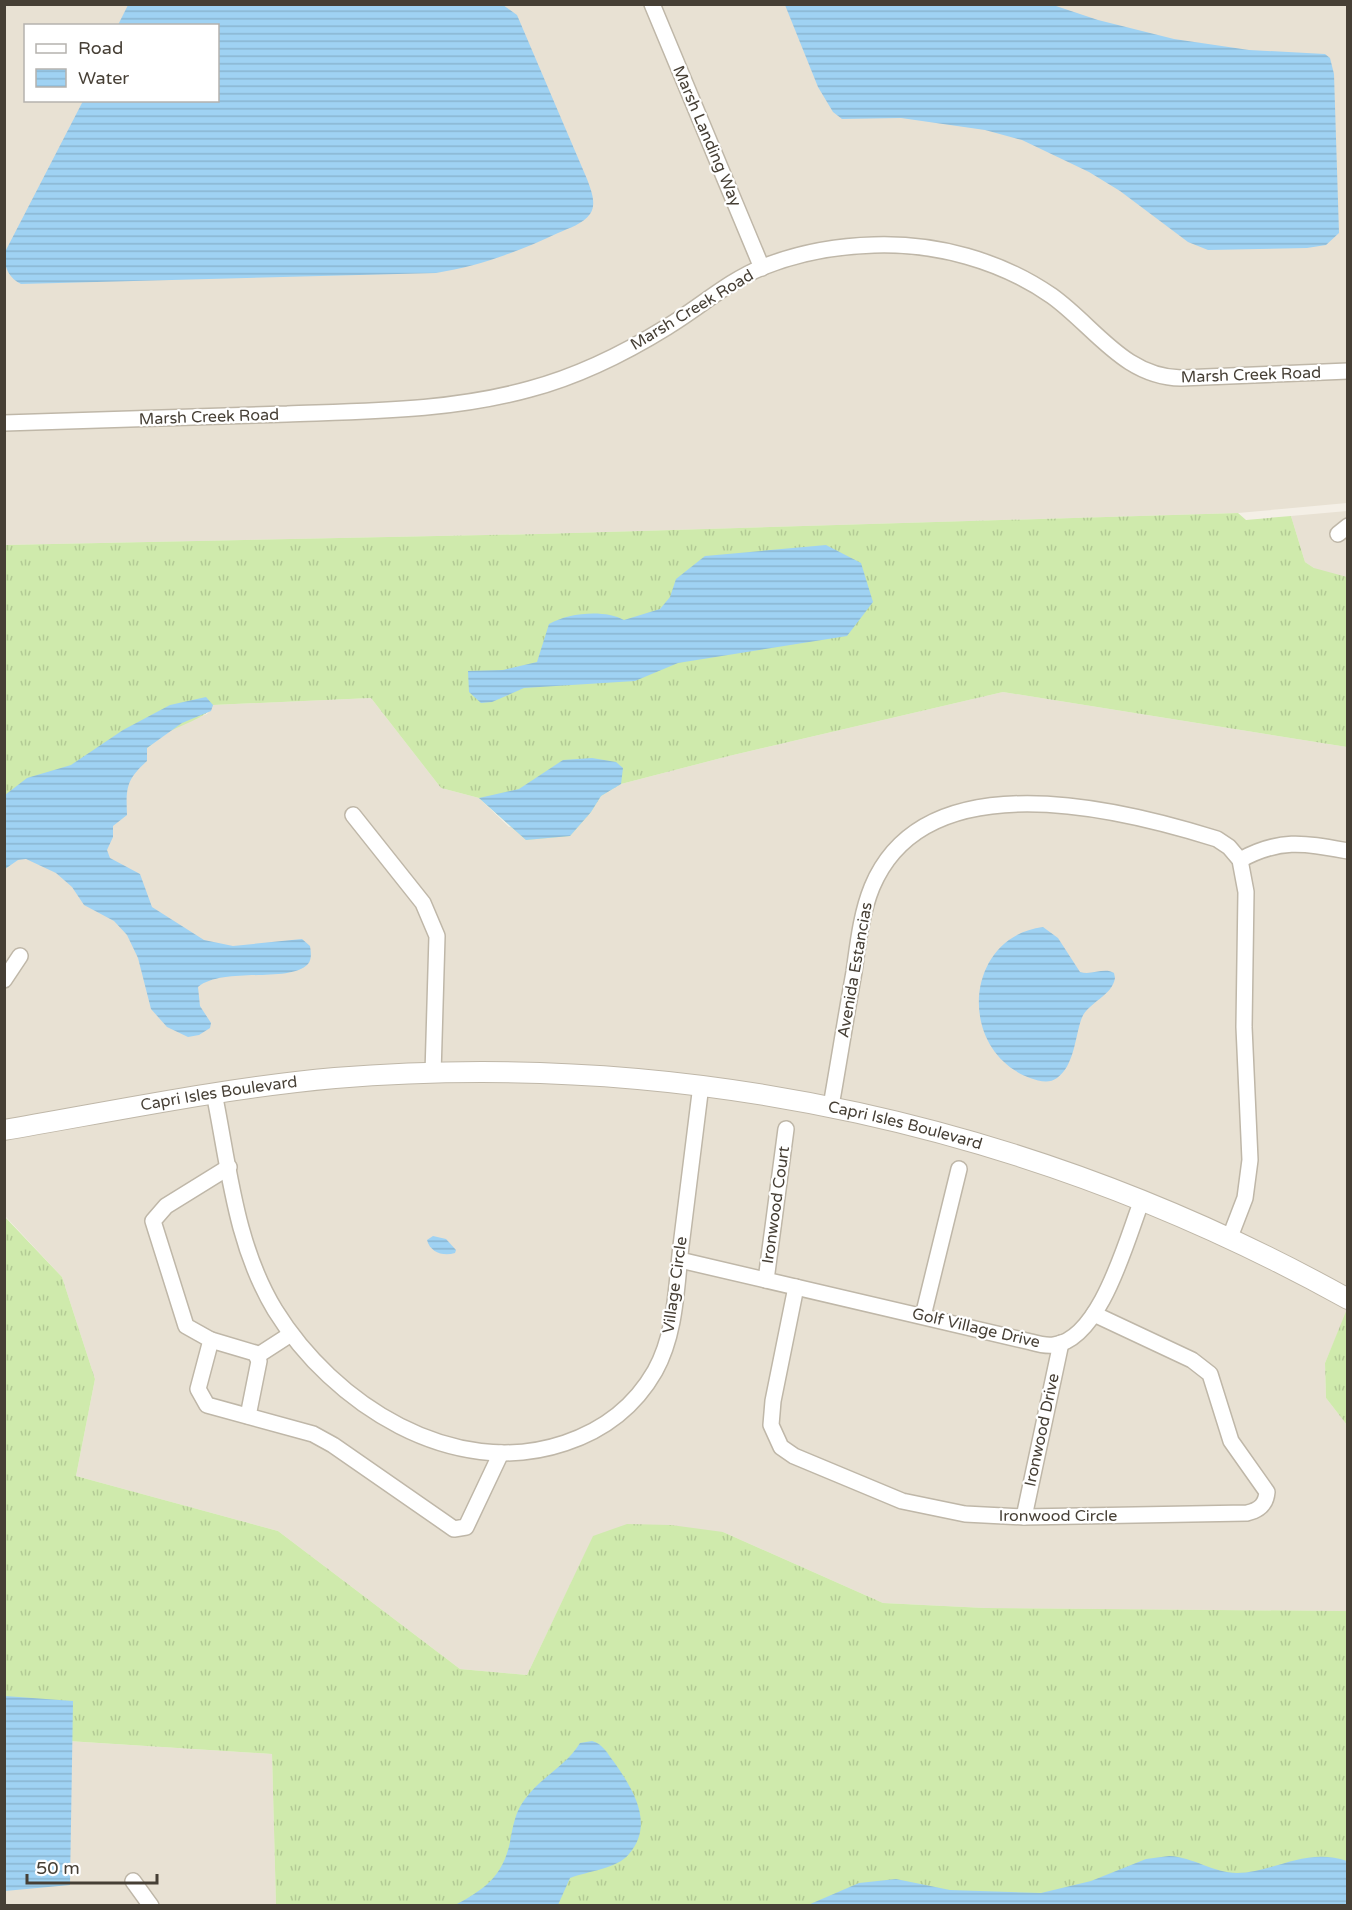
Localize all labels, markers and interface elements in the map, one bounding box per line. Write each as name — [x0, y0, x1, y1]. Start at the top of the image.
legend — [24, 24, 219, 102]
text: Road — [78, 37, 123, 59]
street label: Marsh Landing Way — [668, 63, 746, 210]
text: Water — [78, 67, 129, 89]
street label: Marsh Creek Road — [627, 265, 757, 355]
street label: Marsh Creek Road — [1181, 363, 1321, 387]
street label: Marsh Creek Road — [139, 405, 279, 429]
street label: Avenida Estancias — [833, 901, 877, 1039]
street label: Capri Isles Boulevard — [139, 1072, 298, 1115]
street label: Capri Isles Boulevard — [826, 1097, 985, 1154]
street label: Ironwood Court — [758, 1145, 794, 1265]
street label: Village Circle — [658, 1235, 692, 1335]
street label: Golf Village Drive — [910, 1304, 1042, 1352]
street label: Ironwood Drive — [1020, 1372, 1064, 1488]
street label: Ironwood Circle — [999, 1506, 1117, 1526]
scale bar — [27, 1847, 158, 1885]
text: 50 m — [36, 1857, 80, 1879]

